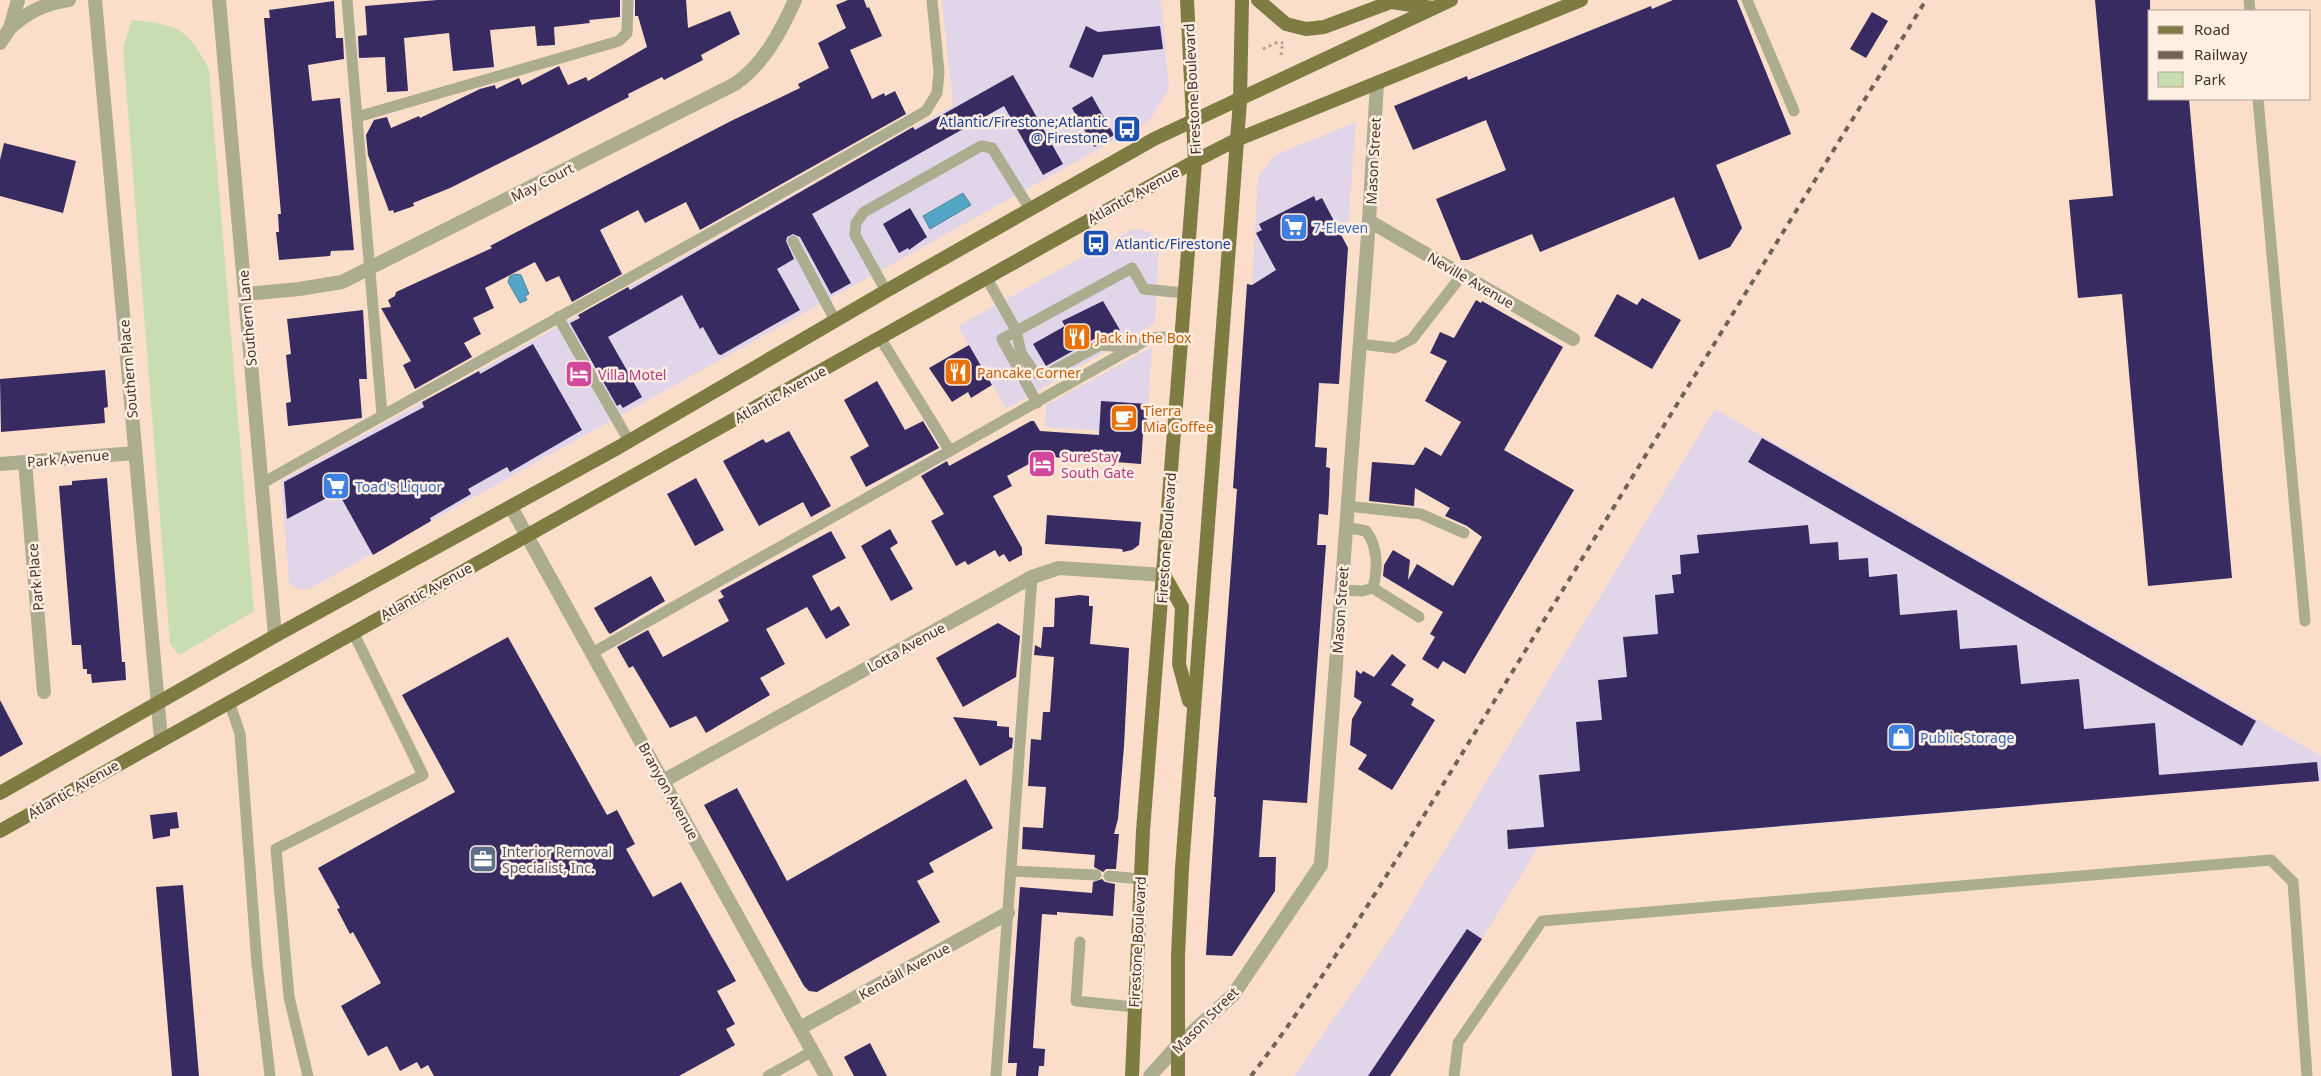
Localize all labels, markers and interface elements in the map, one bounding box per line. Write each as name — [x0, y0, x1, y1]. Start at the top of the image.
legend — [2148, 10, 2311, 100]
text: Road — [2194, 19, 2230, 39]
street label: Firestone Boulevard — [1179, 23, 1205, 155]
text: Railway — [2194, 44, 2248, 64]
text: Park — [2194, 69, 2226, 89]
place label: Atlantic/Firestone;Atlantic @ Firestone — [939, 112, 1108, 147]
bus stop icon: Atlantic/Firestone;Atlantic @ Firestone — [1112, 114, 1142, 144]
street label: Mason Street — [1361, 117, 1385, 205]
street label: May Court — [507, 158, 577, 206]
street label: Atlantic Avenue — [1084, 162, 1182, 228]
supermarket icon: 7-Eleven — [1279, 212, 1309, 242]
place label: 7-Eleven — [1313, 218, 1368, 237]
bus stop icon: Atlantic/Firestone — [1081, 228, 1111, 258]
place label: Atlantic/Firestone — [1115, 234, 1231, 253]
street label: Neville Avenue — [1424, 248, 1518, 312]
street label: Southern Lane — [233, 269, 261, 367]
street label: Southern Place — [114, 319, 142, 419]
restaurant icon: Jack in the Box — [1062, 322, 1092, 352]
place label: Jack in the Box — [1094, 328, 1192, 347]
restaurant icon: Pancake Corner — [943, 357, 973, 387]
hotel icon: Villa Motel — [564, 359, 594, 389]
street label: Atlantic Avenue — [731, 361, 829, 427]
place label: Pancake Corner — [977, 363, 1081, 382]
place label: Villa Motel — [598, 365, 666, 384]
place label: Tierra Mia Coffee — [1143, 401, 1214, 436]
cafe icon: Tierra Mia Coffee — [1109, 403, 1139, 433]
street label: Park Avenue — [26, 445, 110, 471]
place label: SureStay South Gate — [1061, 447, 1134, 482]
hotel icon: SureStay South Gate — [1027, 449, 1057, 479]
supermarket icon: Toad's Liquor — [321, 471, 351, 501]
street label: Firestone Boulevard — [1152, 472, 1180, 604]
place label: Toad's Liquor — [355, 477, 442, 496]
street label: Park Place — [23, 542, 47, 612]
street label: Atlantic Avenue — [377, 558, 475, 624]
street label: Mason Street — [1327, 566, 1353, 654]
street label: Lotta Avenue — [864, 618, 949, 676]
shop icon: Public Storage — [1886, 722, 1916, 752]
place label: Public Storage — [1920, 728, 2014, 747]
street label: Branyon Avenue — [634, 739, 704, 843]
street label: Atlantic Avenue — [24, 755, 122, 823]
place label: Interior Removal Specialist, Inc. — [502, 842, 612, 877]
office icon: Interior Removal Specialist, Inc. — [468, 844, 498, 874]
street label: Firestone Boulevard — [1124, 876, 1150, 1008]
street label: Kendall Avenue — [855, 938, 953, 1004]
street label: Mason Street — [1167, 982, 1243, 1058]

